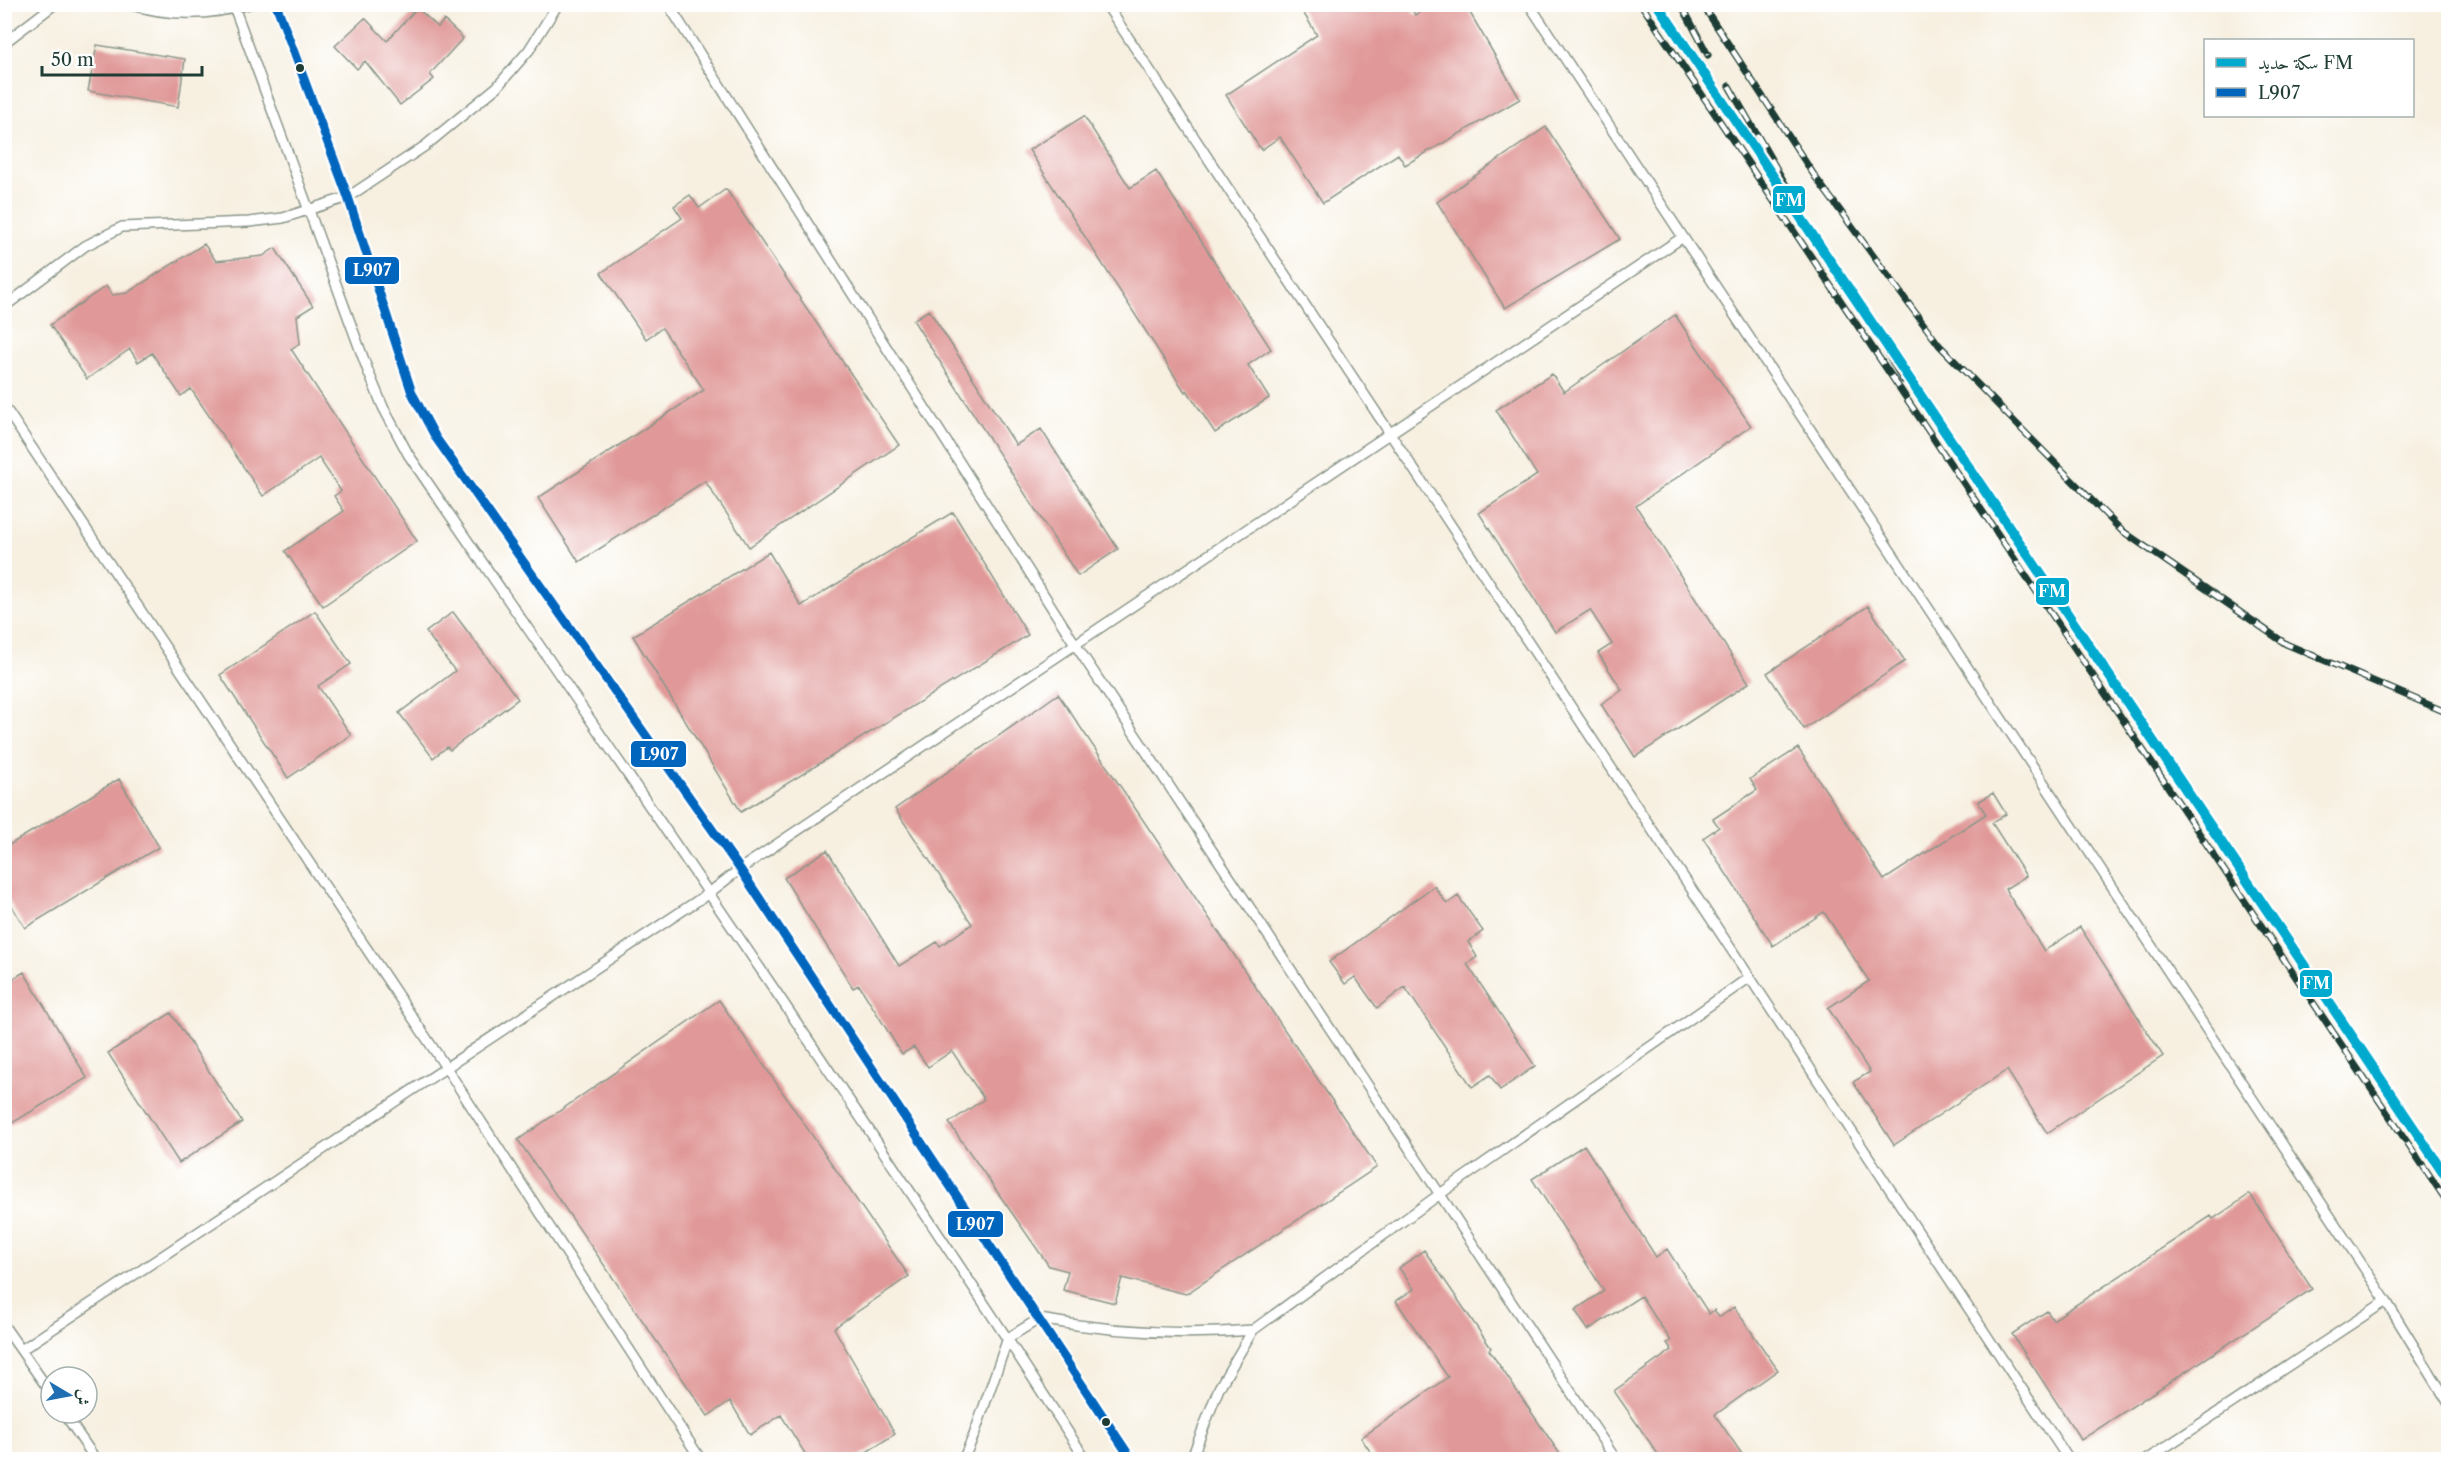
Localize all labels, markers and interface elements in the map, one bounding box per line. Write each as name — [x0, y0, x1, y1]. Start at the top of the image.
scale bar — [42, 39, 202, 77]
legend — [2204, 39, 2414, 117]
text: 50 m — [51, 49, 94, 71]
text: سكة حديد FM — [2258, 52, 2353, 74]
unlabelled marker — [294, 62, 306, 74]
text: L907 — [2258, 82, 2300, 104]
line badge: FM — [1772, 185, 1806, 214]
text: FM — [1775, 190, 1803, 210]
line badge: L907 — [344, 256, 400, 285]
text: L907 — [353, 260, 392, 280]
line badge: FM — [2035, 577, 2070, 606]
text: FM — [2038, 581, 2066, 601]
line badge: L907 — [630, 740, 687, 768]
text: L907 — [640, 744, 679, 764]
line badge: FM — [2299, 969, 2333, 998]
text: FM — [2302, 973, 2330, 993]
line badge: L907 — [947, 1210, 1004, 1238]
text: L907 — [956, 1214, 995, 1234]
north arrow — [39, 1365, 99, 1425]
text: ش — [73, 1388, 95, 1407]
unlabelled marker — [1100, 1416, 1112, 1428]

